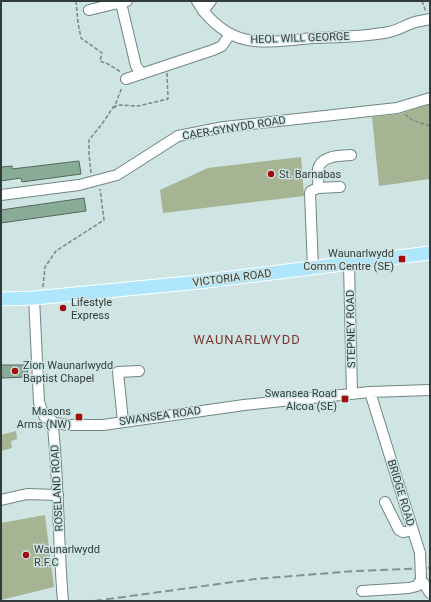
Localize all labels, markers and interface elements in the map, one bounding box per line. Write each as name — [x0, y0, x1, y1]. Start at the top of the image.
street label: HEOL WILL GEORGE — [250, 30, 350, 46]
street label: CAER-GYNYDD ROAD — [181, 113, 287, 143]
place label: St. Barnabas — [279, 168, 342, 181]
marker: St. Barnabas — [266, 169, 276, 179]
place label: Waunarlwydd Comm Centre (SE) — [303, 247, 394, 273]
marker: Waunarlwydd Comm Centre (SE) — [397, 254, 407, 264]
street label: VICTORIA ROAD — [192, 267, 272, 289]
street label: STEPNEY ROAD — [344, 290, 358, 368]
place label: Lifestyle Express — [71, 296, 112, 322]
marker: Lifestyle Express — [58, 303, 68, 313]
district label: WAUNARLWYDD — [193, 332, 301, 347]
place label: Zion Waunarlwydd Baptist Chapel — [23, 359, 113, 385]
marker: Zion Waunarlwydd Baptist Chapel — [10, 366, 20, 376]
place label: Swansea Road Alcoa (SE) — [265, 387, 337, 413]
marker: Swansea Road Alcoa (SE) — [340, 394, 350, 404]
street label: SWANSEA ROAD — [118, 404, 202, 428]
place label: Masons Arms (NW) — [17, 405, 71, 431]
marker: Masons Arms (NW) — [74, 412, 84, 422]
street label: ROSELAND ROAD — [48, 444, 66, 532]
street label: BRIDGE ROAD — [385, 458, 417, 528]
place label: Waunarlwydd R.F.C — [34, 543, 100, 569]
marker: Waunarlwydd R.F.C — [21, 550, 31, 560]

